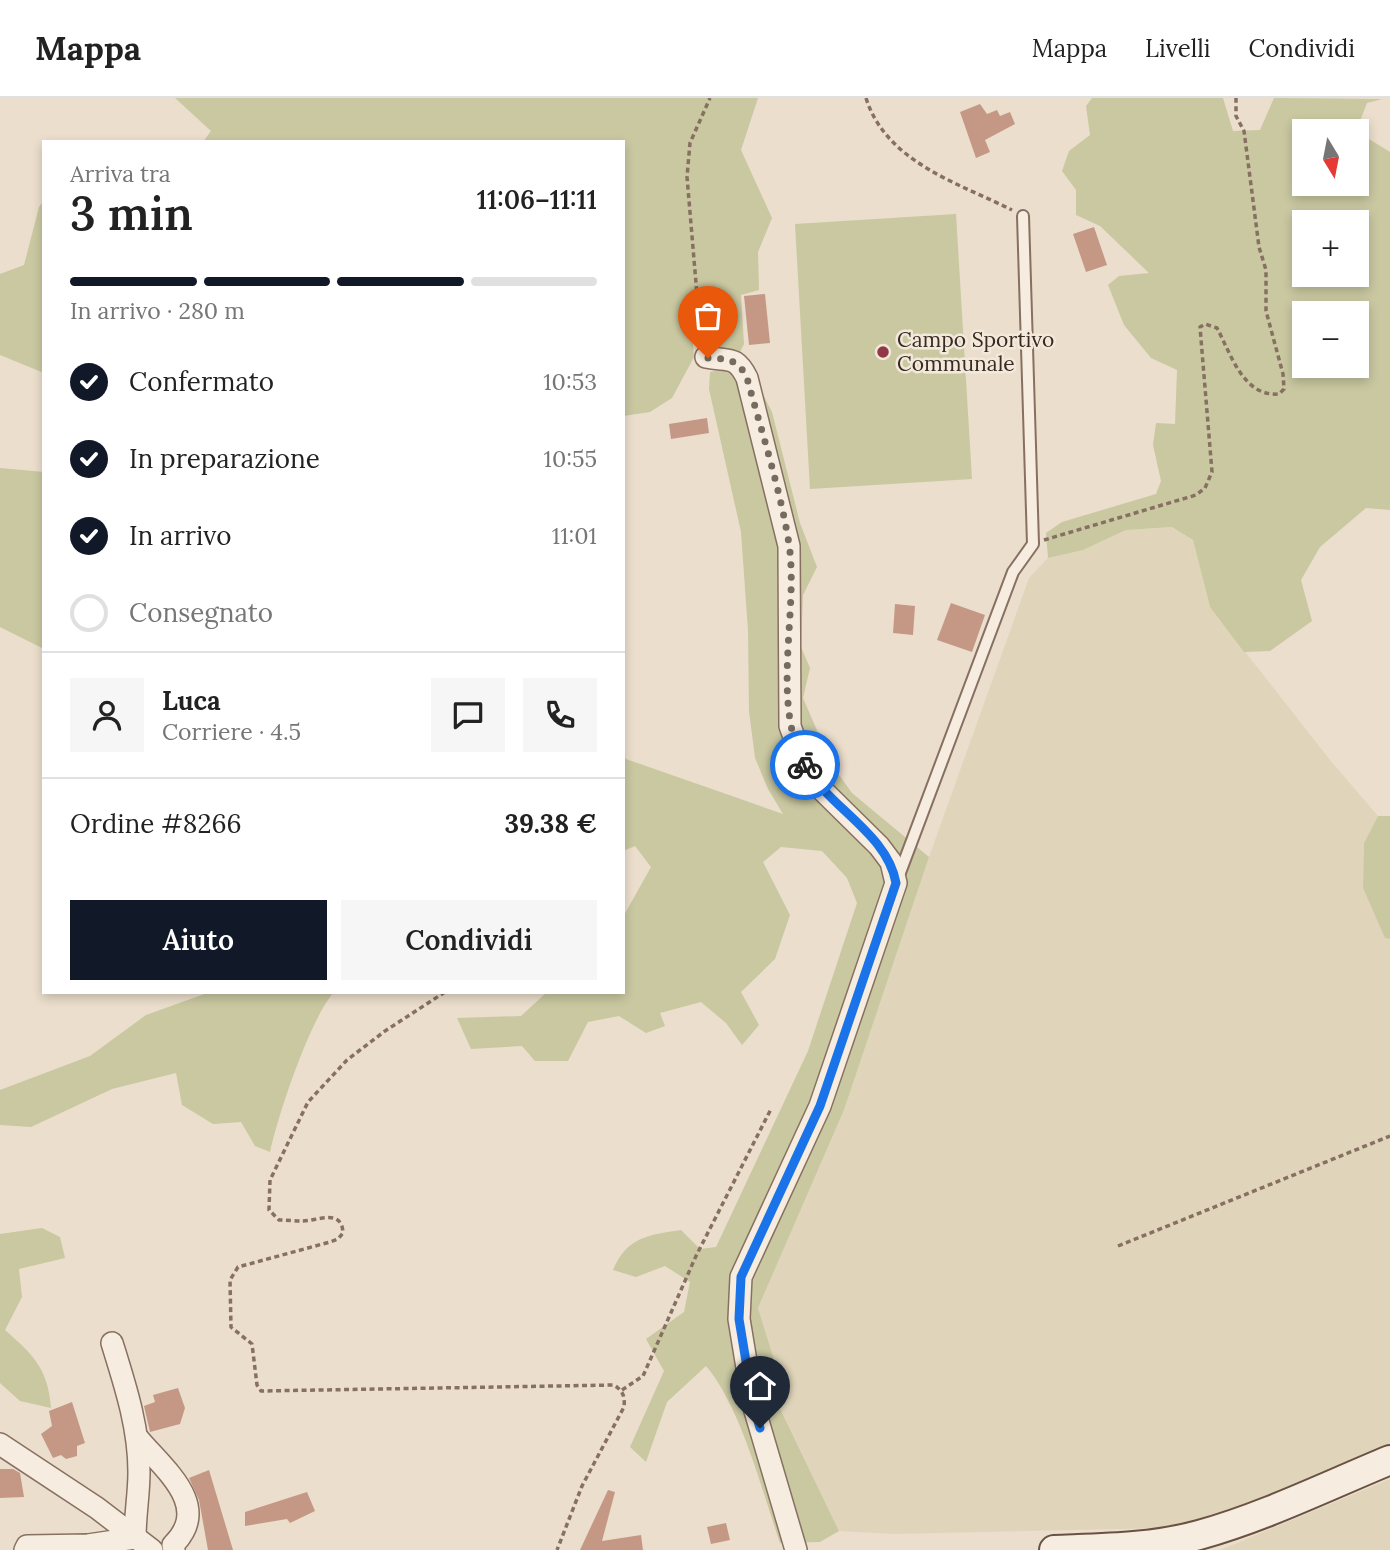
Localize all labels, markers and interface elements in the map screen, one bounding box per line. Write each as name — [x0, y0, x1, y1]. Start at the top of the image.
text: Mappa — [35, 27, 141, 69]
text: Mappa — [1032, 33, 1107, 64]
text: Livelli — [1145, 33, 1211, 64]
text: Condividi — [1249, 33, 1355, 64]
north arrow — [1292, 119, 1368, 196]
map controls — [1292, 119, 1369, 378]
text: Arriva tra — [70, 159, 171, 188]
text: 11:06–11:11 — [477, 183, 597, 216]
text: 3 min — [70, 184, 193, 243]
button: + — [1292, 210, 1369, 287]
pin — [678, 286, 738, 358]
text: In arrivo · 280 m — [70, 296, 245, 325]
icon: bag — [689, 297, 727, 335]
button: − — [1292, 301, 1369, 378]
place label: Campo Sportivo Communale — [897, 326, 1054, 377]
marker: Campo Sportivo Communale — [875, 344, 891, 360]
icon: check — [70, 363, 108, 401]
text: Confermato — [129, 365, 274, 398]
text: 10:53 — [543, 367, 597, 396]
icon: check — [70, 440, 108, 478]
text: In preparazione — [129, 442, 320, 475]
text: 10:55 — [544, 444, 597, 473]
icon: check — [70, 517, 108, 555]
text: In arrivo — [129, 519, 232, 552]
text: 11:01 — [552, 521, 597, 550]
text: Consegnato — [129, 596, 273, 629]
button: person — [70, 678, 144, 752]
button: chat — [431, 678, 505, 752]
button: phone — [523, 678, 597, 752]
text: Luca — [162, 684, 221, 717]
text: Corriere · 4.5 — [162, 717, 301, 746]
courier — [770, 730, 840, 800]
icon: bike — [786, 746, 824, 784]
text: Ordine #8266 — [70, 807, 242, 840]
text: 39.38 € — [505, 807, 597, 840]
button: Aiuto — [70, 900, 327, 980]
button: Condividi — [341, 900, 597, 980]
pin — [730, 1356, 790, 1428]
icon: home — [741, 1367, 779, 1405]

